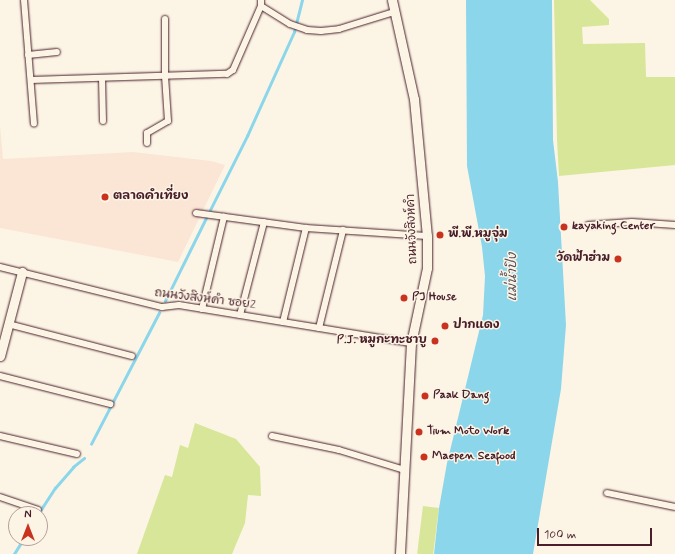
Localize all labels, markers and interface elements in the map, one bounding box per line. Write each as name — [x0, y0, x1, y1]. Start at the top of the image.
place label: ตลาดคำเที่ยง — [113, 190, 189, 204]
marker: ตลาดคำเที่ยง — [100, 192, 110, 202]
street label: ถนนวังสิงห์คำ — [405, 194, 421, 264]
place label: kayaking Center — [572, 220, 657, 234]
marker: kayaking Center — [559, 222, 569, 232]
place label: พี.พี.หมูจุ่ม — [448, 228, 508, 242]
marker: พี.พี.หมูจุ่ม — [435, 230, 445, 240]
place label: วัดฟ้าฮ่าม — [557, 252, 610, 266]
water label: แม่น้ำปิง — [505, 253, 521, 301]
marker: วัดฟ้าฮ่าม — [613, 254, 623, 264]
street label: ถนนวังสิงห์คำ ซอย2 — [154, 287, 256, 313]
place label: PJ House — [412, 291, 457, 305]
marker: PJ House — [399, 293, 409, 303]
place label: ปากแดง — [453, 319, 500, 333]
marker: ปากแดง — [440, 321, 450, 331]
place label: P.J. หมูกะทะชาบู — [337, 334, 427, 348]
marker: P.J. หมูกะทะชาบู — [430, 336, 440, 346]
place label: Paak Dang — [433, 389, 489, 403]
marker: Paak Dang — [420, 391, 430, 401]
place label: Tium Moto Work — [427, 425, 508, 439]
marker: Tium Moto Work — [414, 427, 424, 437]
place label: Maepen Seafood — [432, 450, 516, 464]
marker: Maepen Seafood — [419, 452, 429, 462]
north arrow — [8, 506, 48, 546]
text: N — [24, 508, 32, 522]
scale bar — [539, 520, 654, 546]
text: 100 m — [544, 527, 576, 543]

